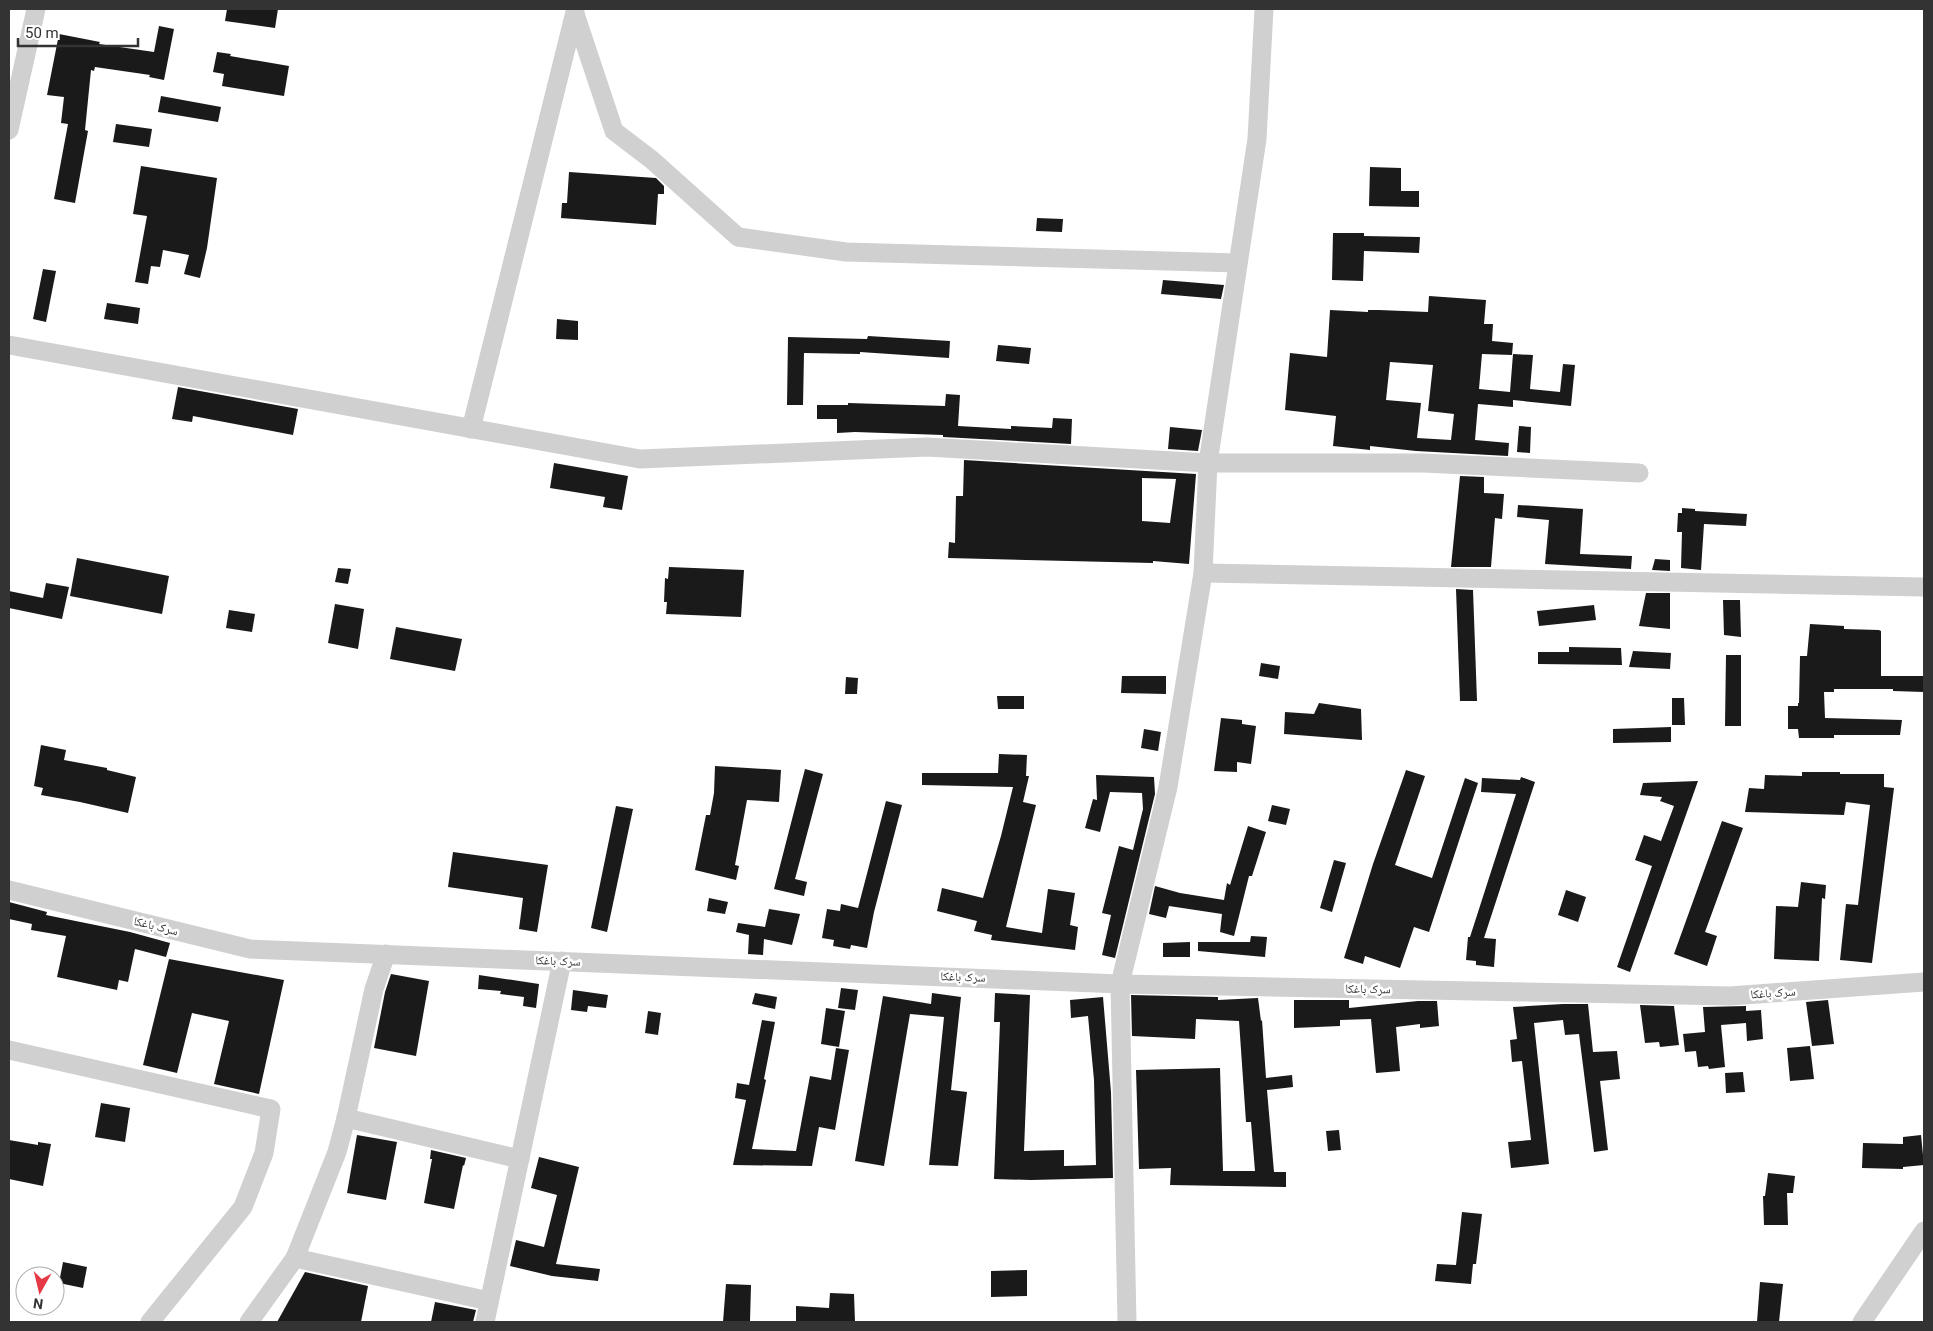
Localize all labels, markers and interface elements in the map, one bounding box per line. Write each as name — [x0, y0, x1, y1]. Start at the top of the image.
scale bar — [18, 15, 138, 47]
text: 50 m — [25, 24, 59, 42]
street label: سرک باغکا — [132, 914, 180, 939]
street label: سرک باغکا — [535, 953, 581, 969]
street label: سرک باغکا — [940, 969, 986, 985]
street label: سرک باغکا — [1345, 982, 1391, 997]
street label: سرک باغکا — [1750, 984, 1796, 1002]
north arrow — [15, 1266, 65, 1316]
text: N — [32, 1295, 44, 1312]

